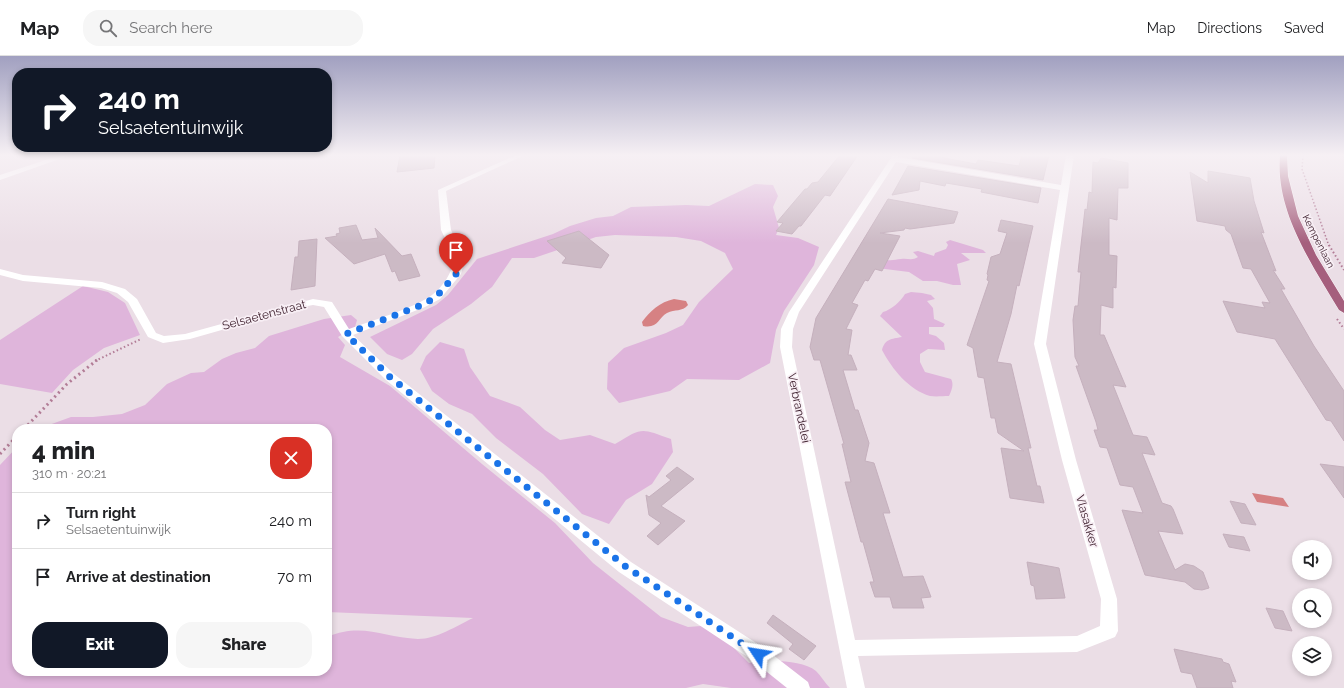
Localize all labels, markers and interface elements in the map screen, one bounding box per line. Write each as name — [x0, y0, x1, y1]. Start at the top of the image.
search box — [83, 10, 363, 46]
text: Map — [20, 17, 59, 39]
icon: search — [97, 17, 119, 39]
text: Search here — [129, 19, 213, 37]
text: Map — [1147, 20, 1175, 36]
text: Directions — [1197, 20, 1262, 36]
text: Saved — [1284, 20, 1324, 36]
text: 240 m — [98, 83, 180, 116]
icon: right — [32, 84, 84, 136]
text: Selsaetentuinwijk — [98, 117, 243, 138]
street label: Kempenlaan — [1300, 213, 1337, 270]
pin — [439, 233, 473, 274]
icon: arrive — [445, 239, 467, 261]
street label: Selsaetenstraat — [221, 297, 307, 333]
street label: Verbrandelei — [785, 372, 813, 444]
text: 4 min — [32, 436, 95, 465]
button: close — [270, 437, 312, 479]
text: 310 m · 20:21 — [32, 466, 106, 481]
street label: Vlasakker — [1073, 493, 1101, 550]
text: Turn right — [66, 504, 136, 522]
icon: right — [32, 510, 54, 532]
text: 240 m — [269, 512, 312, 530]
text: Selsaetentuinwijk — [66, 522, 171, 537]
map controls — [1292, 540, 1332, 676]
button: sound — [1292, 540, 1332, 580]
icon: arrive — [32, 566, 54, 588]
text: Arrive at destination — [66, 568, 211, 586]
text: 70 m — [277, 568, 312, 586]
button: search — [1292, 588, 1332, 628]
button: Exit — [32, 622, 168, 668]
button: Share — [176, 622, 312, 668]
position arrow — [737, 633, 779, 675]
button: layers — [1292, 636, 1332, 676]

